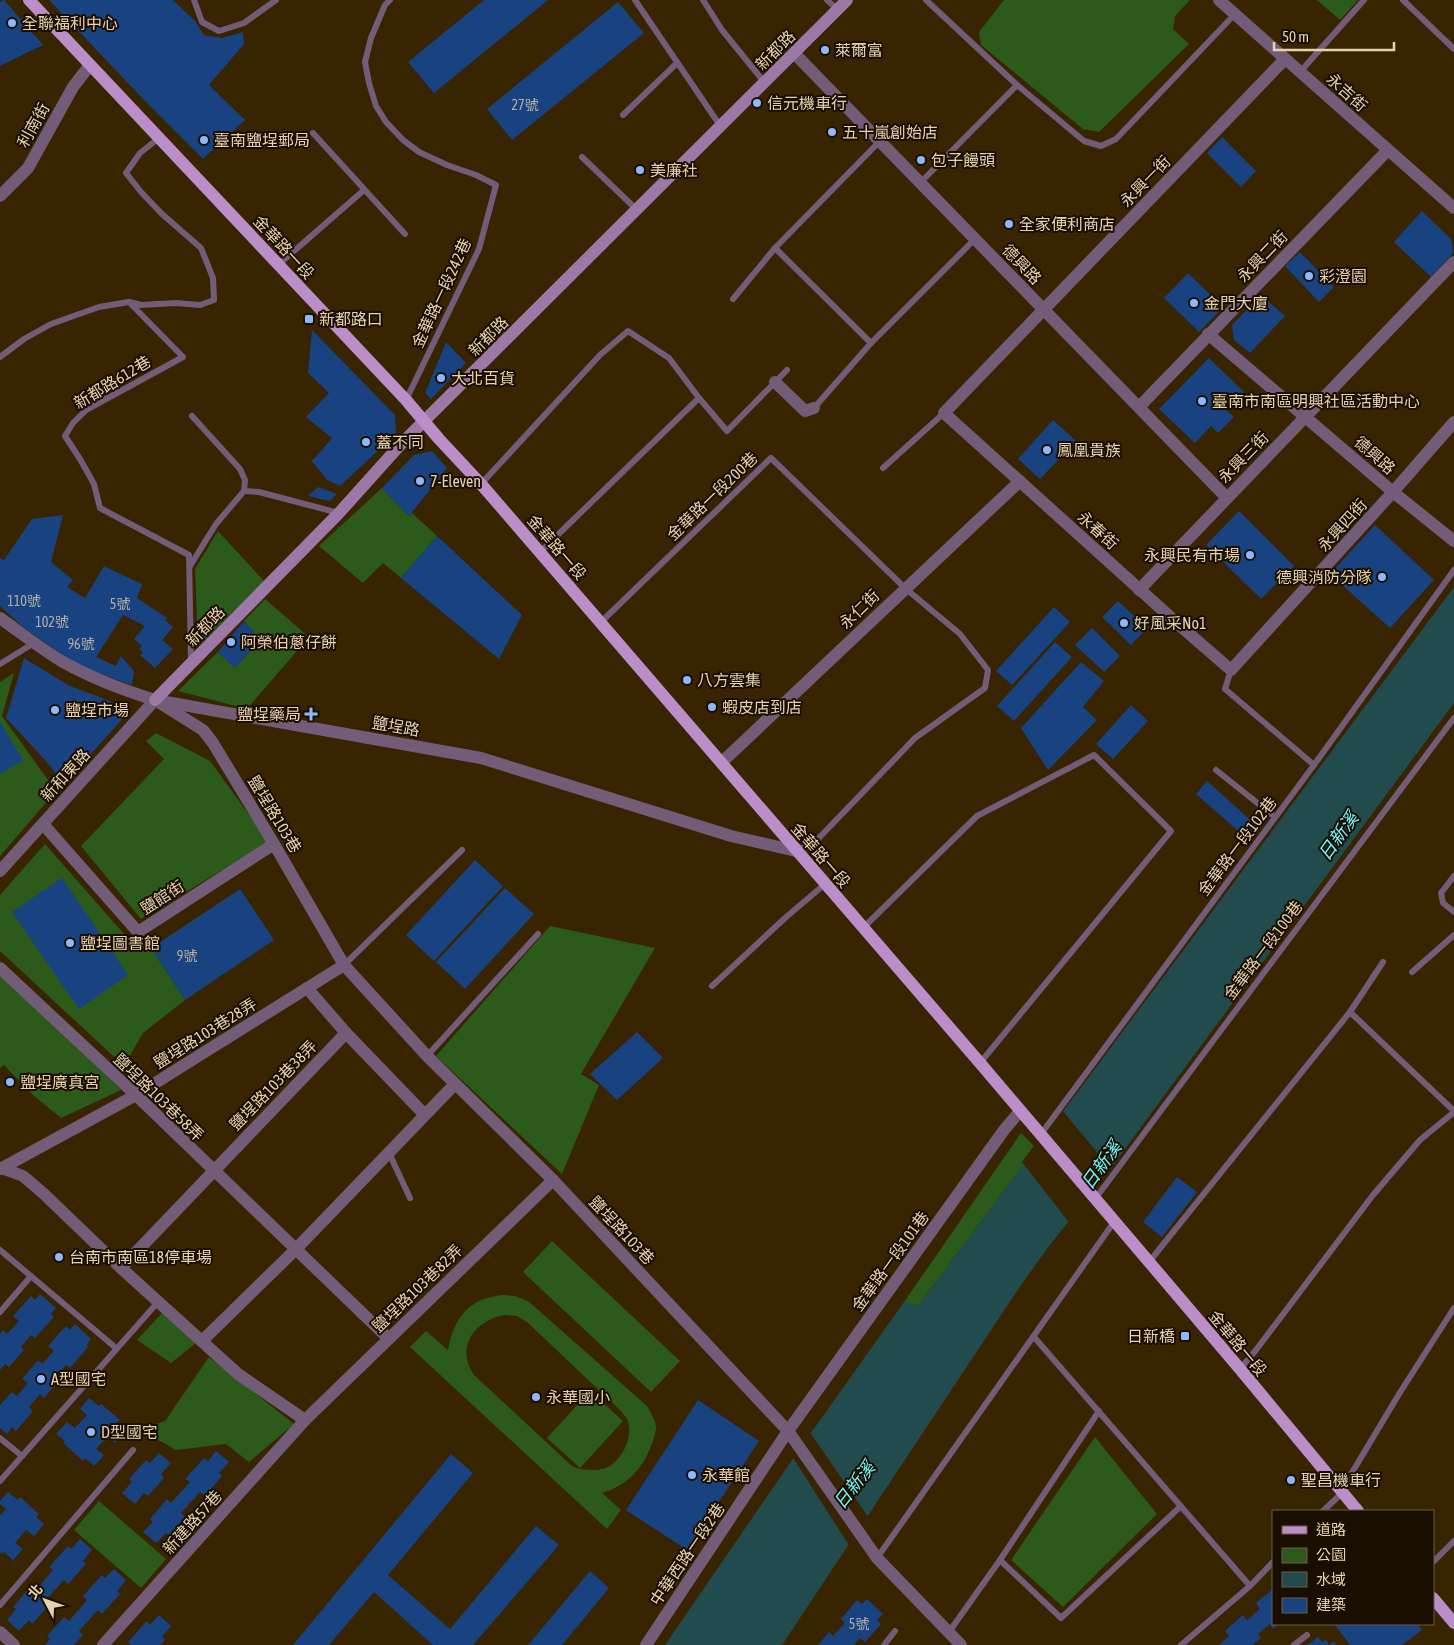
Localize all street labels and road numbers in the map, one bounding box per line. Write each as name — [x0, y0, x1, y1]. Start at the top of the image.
street label: 新都路 — [752, 27, 798, 73]
street label: 永吉街 — [1323, 69, 1371, 115]
street label: 利南街 — [13, 100, 53, 150]
street label: 永興一街 — [1116, 152, 1174, 210]
street label: 金華路一段 — [250, 212, 318, 282]
street label: 永興二街 — [1233, 227, 1291, 285]
street label: 金華路一段242巷 — [408, 235, 474, 351]
street label: 德興路 — [999, 240, 1045, 288]
street label: 新都路 — [465, 313, 511, 359]
street label: 新都路612巷 — [70, 352, 154, 412]
street label: 永興三街 — [1214, 428, 1272, 486]
street label: 德興路 — [1351, 432, 1399, 478]
street label: 金華路一段200巷 — [663, 448, 761, 544]
street label: 永興四街 — [1314, 495, 1370, 555]
street label: 永春街 — [1074, 507, 1122, 553]
street label: 金華路一段 — [524, 511, 590, 583]
street label: 永仁街 — [835, 586, 883, 632]
street label: 新都路 — [182, 602, 228, 650]
street label: 鹽埕路 — [371, 713, 421, 739]
street label: 新和東路 — [37, 745, 93, 805]
street label: 鹽埕路103巷 — [245, 772, 305, 856]
street label: 金華路一段102巷 — [1194, 793, 1280, 899]
street label: 金華路一段 — [788, 819, 854, 891]
street label: 鹽館街 — [137, 876, 187, 918]
street label: 金華路一段100巷 — [1220, 897, 1306, 1003]
street label: 鹽埕路103巷28弄 — [150, 994, 260, 1072]
street label: 鹽埕路103巷38弄 — [226, 1036, 320, 1134]
street label: 鹽埕路103巷58弄 — [110, 1050, 208, 1144]
street label: 鹽埕路103巷 — [586, 1192, 658, 1268]
street label: 金華路一段101巷 — [848, 1208, 932, 1314]
street label: 鹽埕路103巷82弄 — [368, 1241, 466, 1335]
street label: 金華路一段 — [1205, 1307, 1271, 1379]
street label: 新建路57巷 — [159, 1487, 225, 1557]
street label: 中華西路一段2巷 — [646, 1499, 728, 1609]

